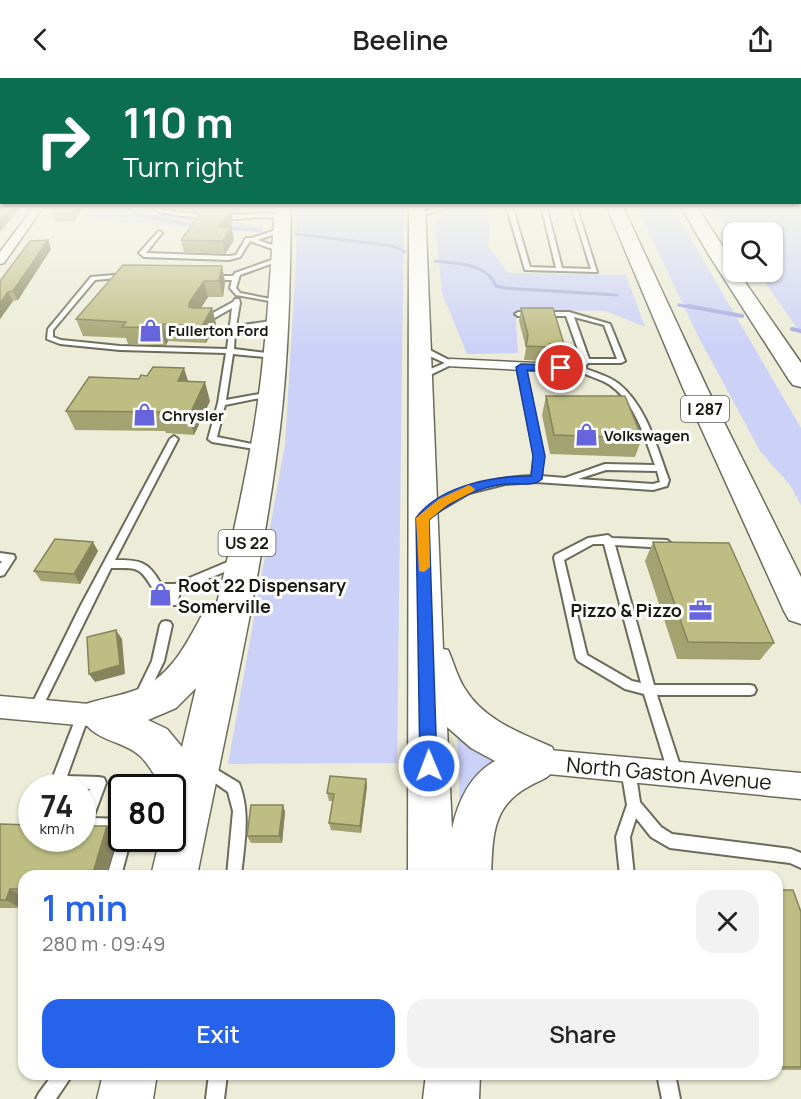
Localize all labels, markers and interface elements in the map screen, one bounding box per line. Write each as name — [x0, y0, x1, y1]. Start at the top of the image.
text: Beeline — [353, 21, 448, 58]
icon: back — [24, 23, 57, 56]
icon: share — [744, 23, 777, 56]
text: 110 m — [123, 93, 234, 151]
icon: right — [24, 102, 102, 180]
text: Turn right — [123, 148, 244, 185]
map controls — [723, 222, 783, 282]
button: search — [723, 222, 783, 282]
shop icon: Fullerton Ford — [137, 317, 163, 343]
place label: Fullerton Ford — [168, 320, 268, 341]
pin — [535, 342, 586, 393]
icon: arrive — [544, 351, 577, 384]
road number: I 287 — [681, 396, 729, 422]
shop icon: Chrysler — [131, 402, 157, 428]
place label: Chrysler — [162, 405, 224, 426]
shop icon: Volkswagen — [573, 422, 599, 448]
place label: Volkswagen — [604, 425, 690, 446]
road number: US 22 — [218, 530, 276, 556]
place label: Root 22 Dispensary Somerville — [178, 573, 346, 618]
shop icon: Root 22 Dispensary Somerville — [147, 582, 173, 608]
office icon: Pizzo & Pizzo — [687, 597, 713, 623]
place label: Pizzo & Pizzo — [570, 598, 682, 622]
position arrow — [397, 734, 461, 798]
street label: North Gaston Avenue — [565, 750, 773, 796]
speed limit sign: 80 — [108, 774, 186, 852]
text: 74 — [40, 785, 74, 826]
text: km/h — [40, 818, 74, 839]
text: 1 min — [42, 883, 128, 932]
button: close — [696, 890, 759, 953]
text: 280 m · 09:49 — [42, 930, 165, 957]
button: Exit — [42, 999, 395, 1068]
button: Share — [407, 999, 759, 1068]

